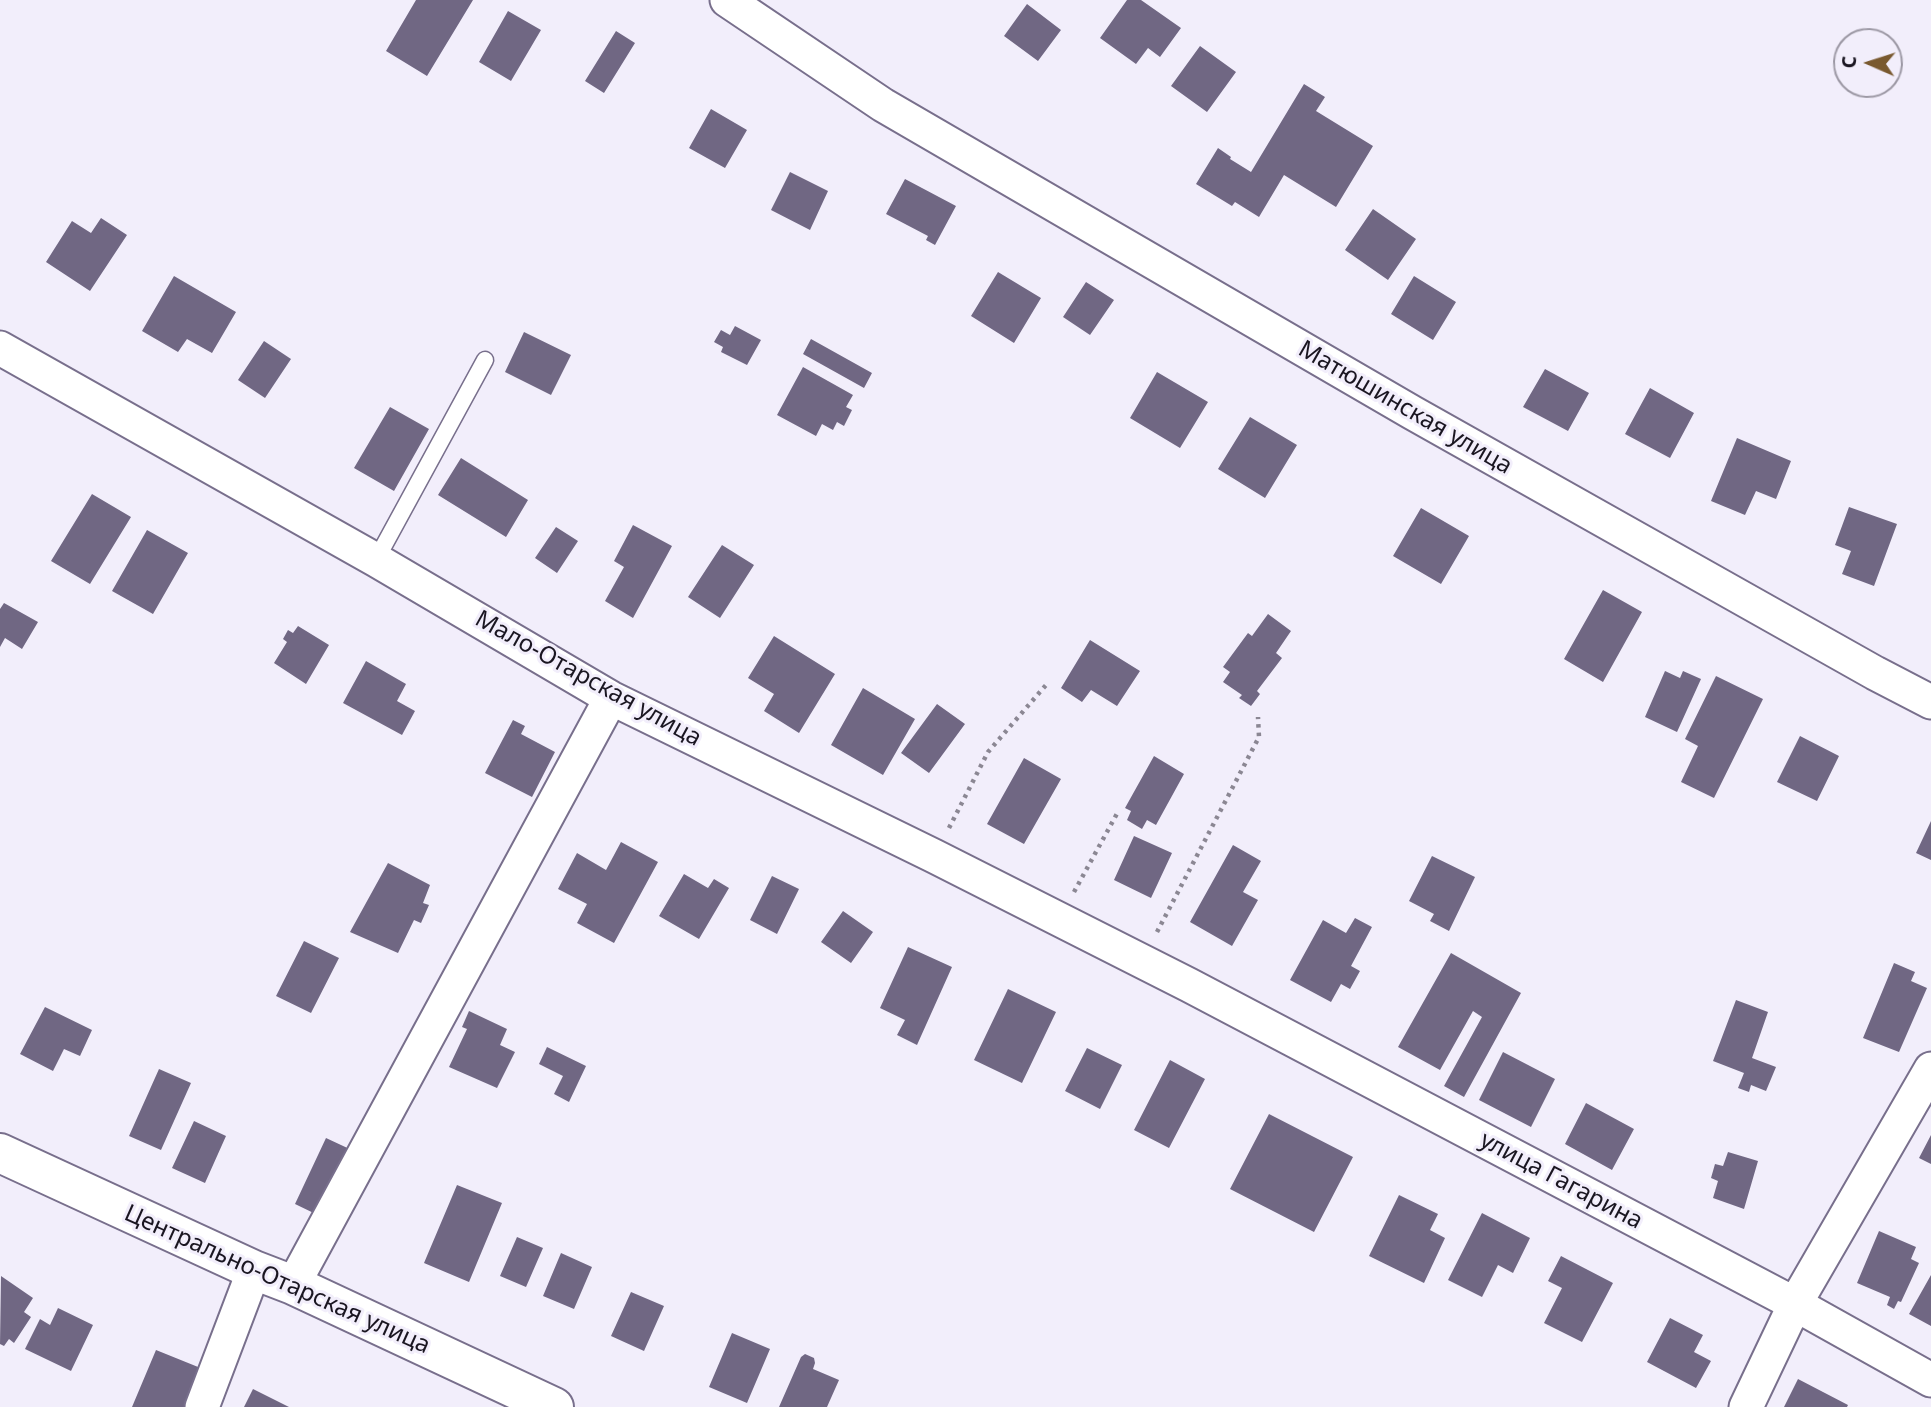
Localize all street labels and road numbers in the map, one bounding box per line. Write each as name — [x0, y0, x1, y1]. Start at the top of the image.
street label: Матюшинская улица — [1293, 335, 1517, 481]
street label: Мало-Отарская улица — [470, 605, 706, 753]
street label: улица Гагарина — [1475, 1126, 1647, 1236]
street label: Центрально-Отарская улица — [120, 1199, 434, 1361]

